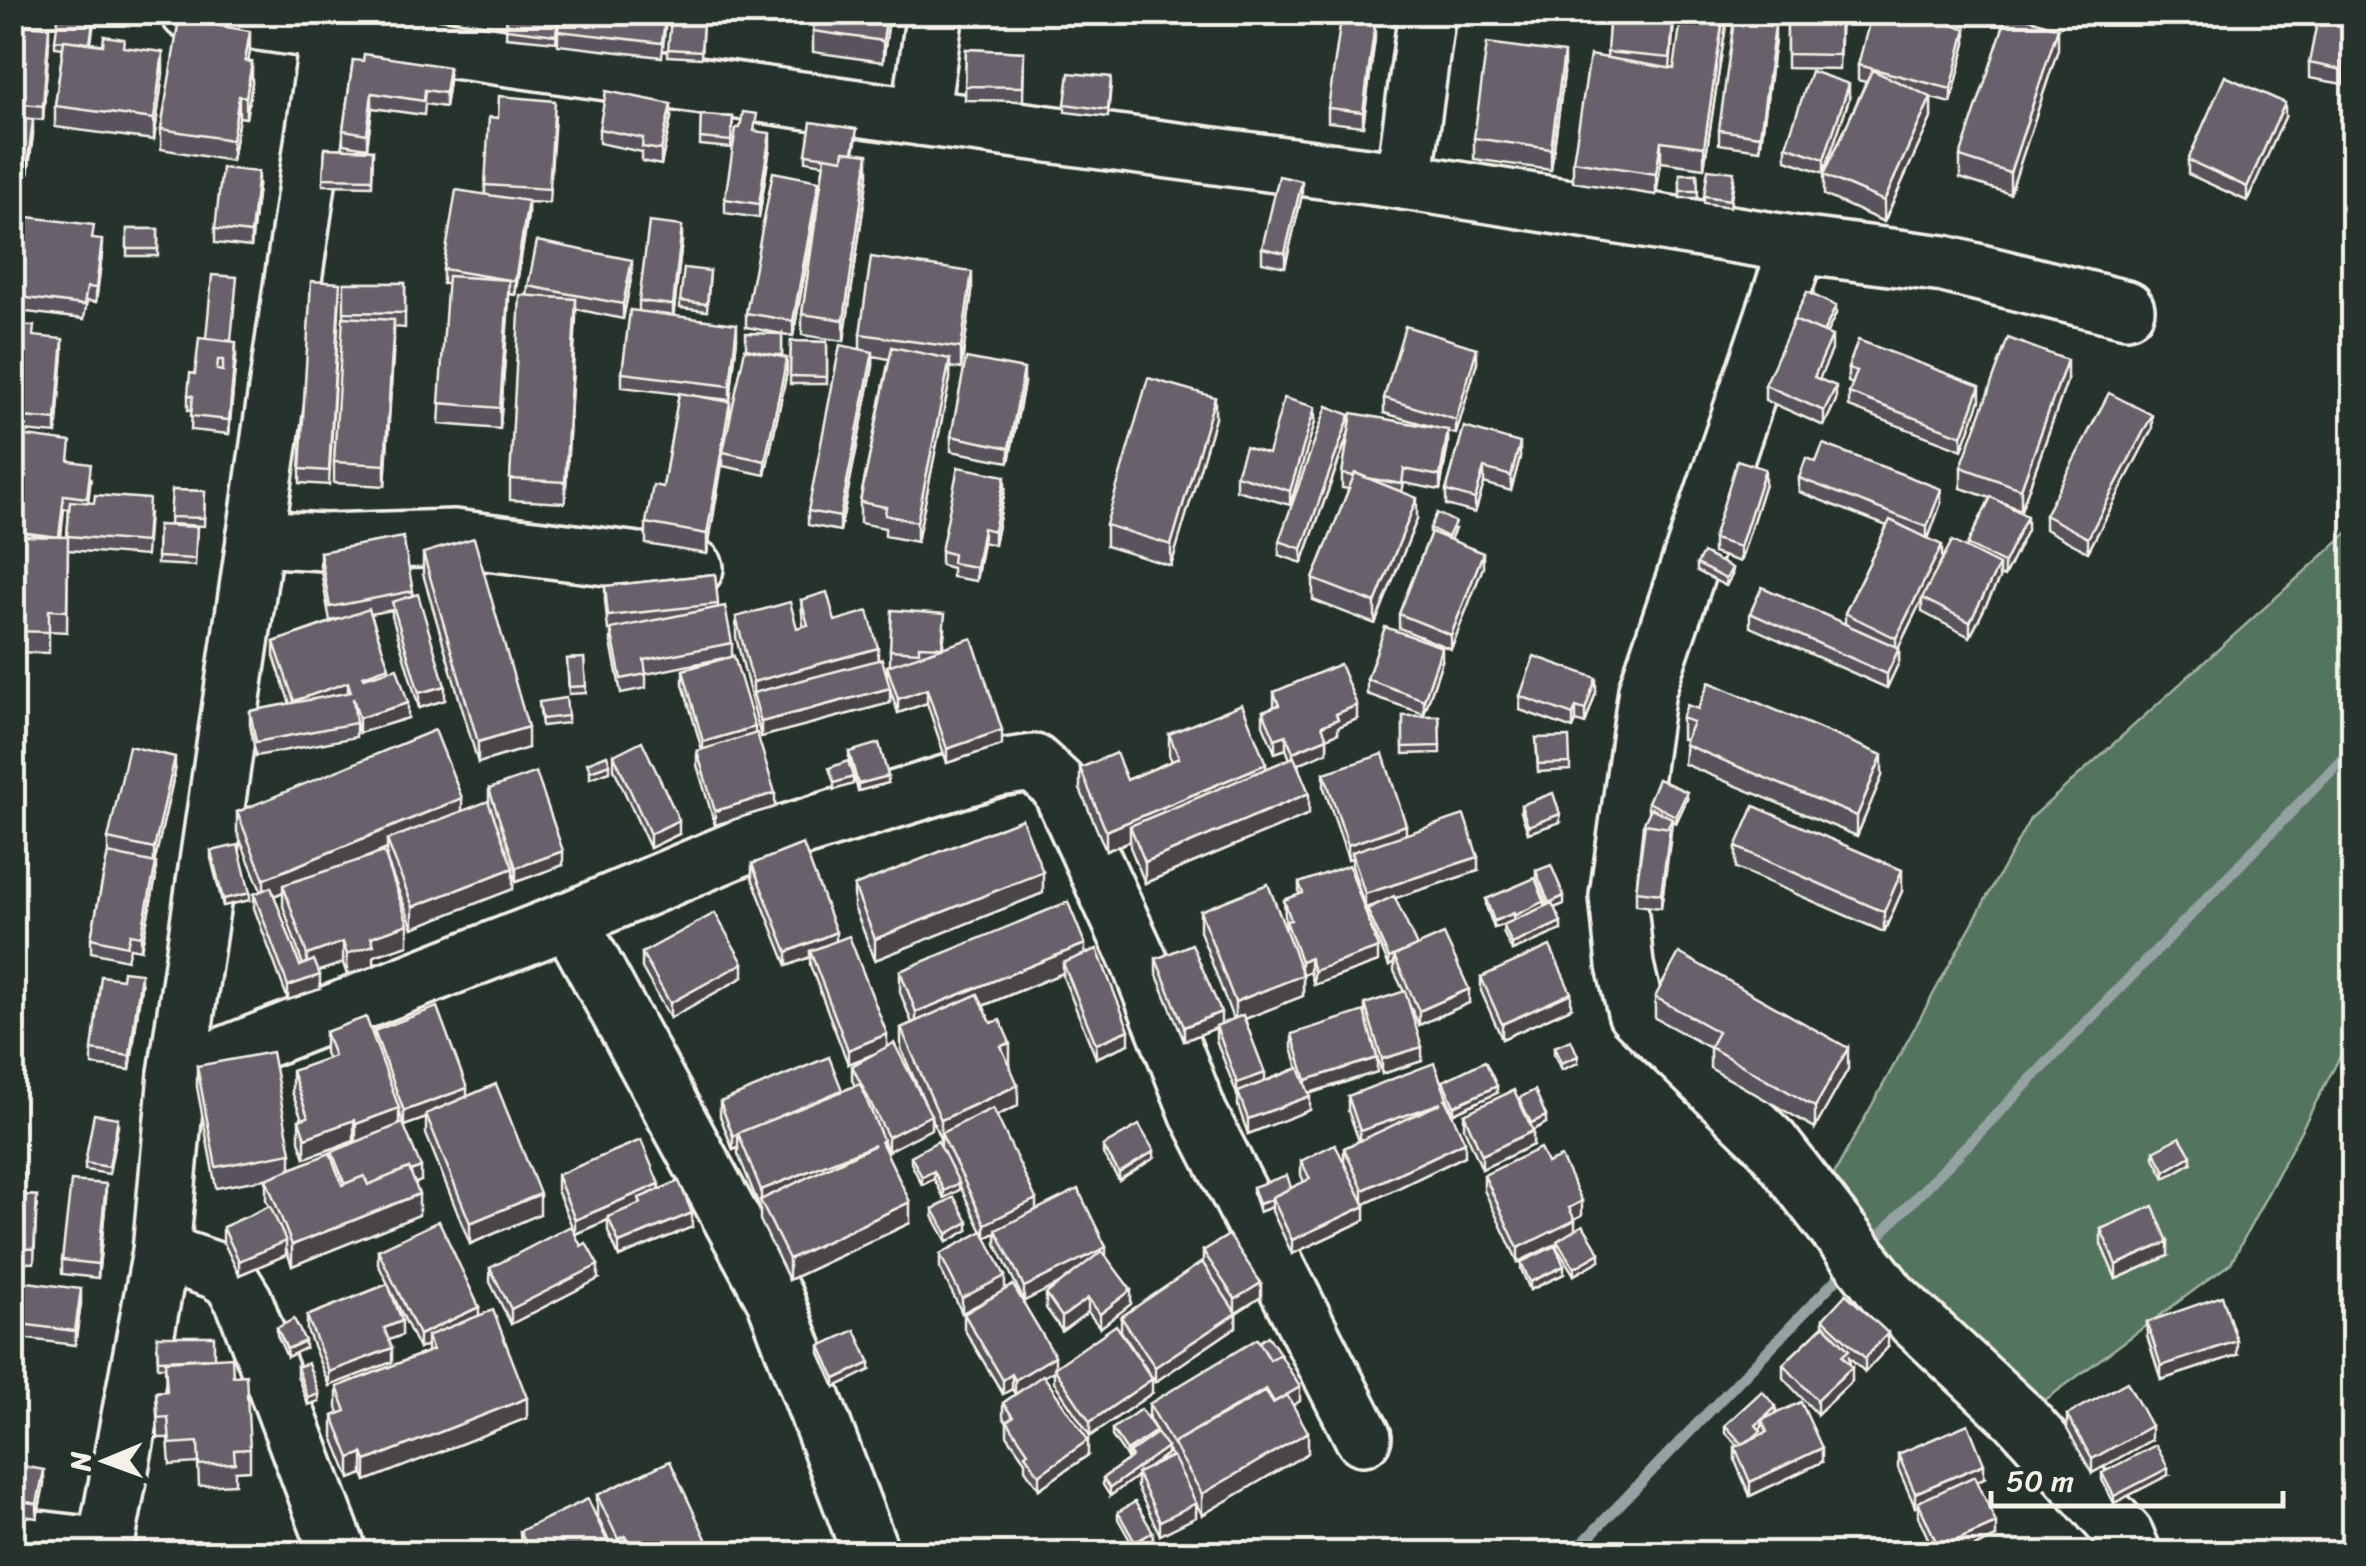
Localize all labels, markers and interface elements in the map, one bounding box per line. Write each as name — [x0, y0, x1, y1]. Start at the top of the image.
north arrow — [55, 1411, 155, 1511]
scale bar — [1991, 1446, 2284, 1508]
text: N — [56, 1451, 105, 1473]
text: 50 m — [2006, 1454, 2074, 1508]

